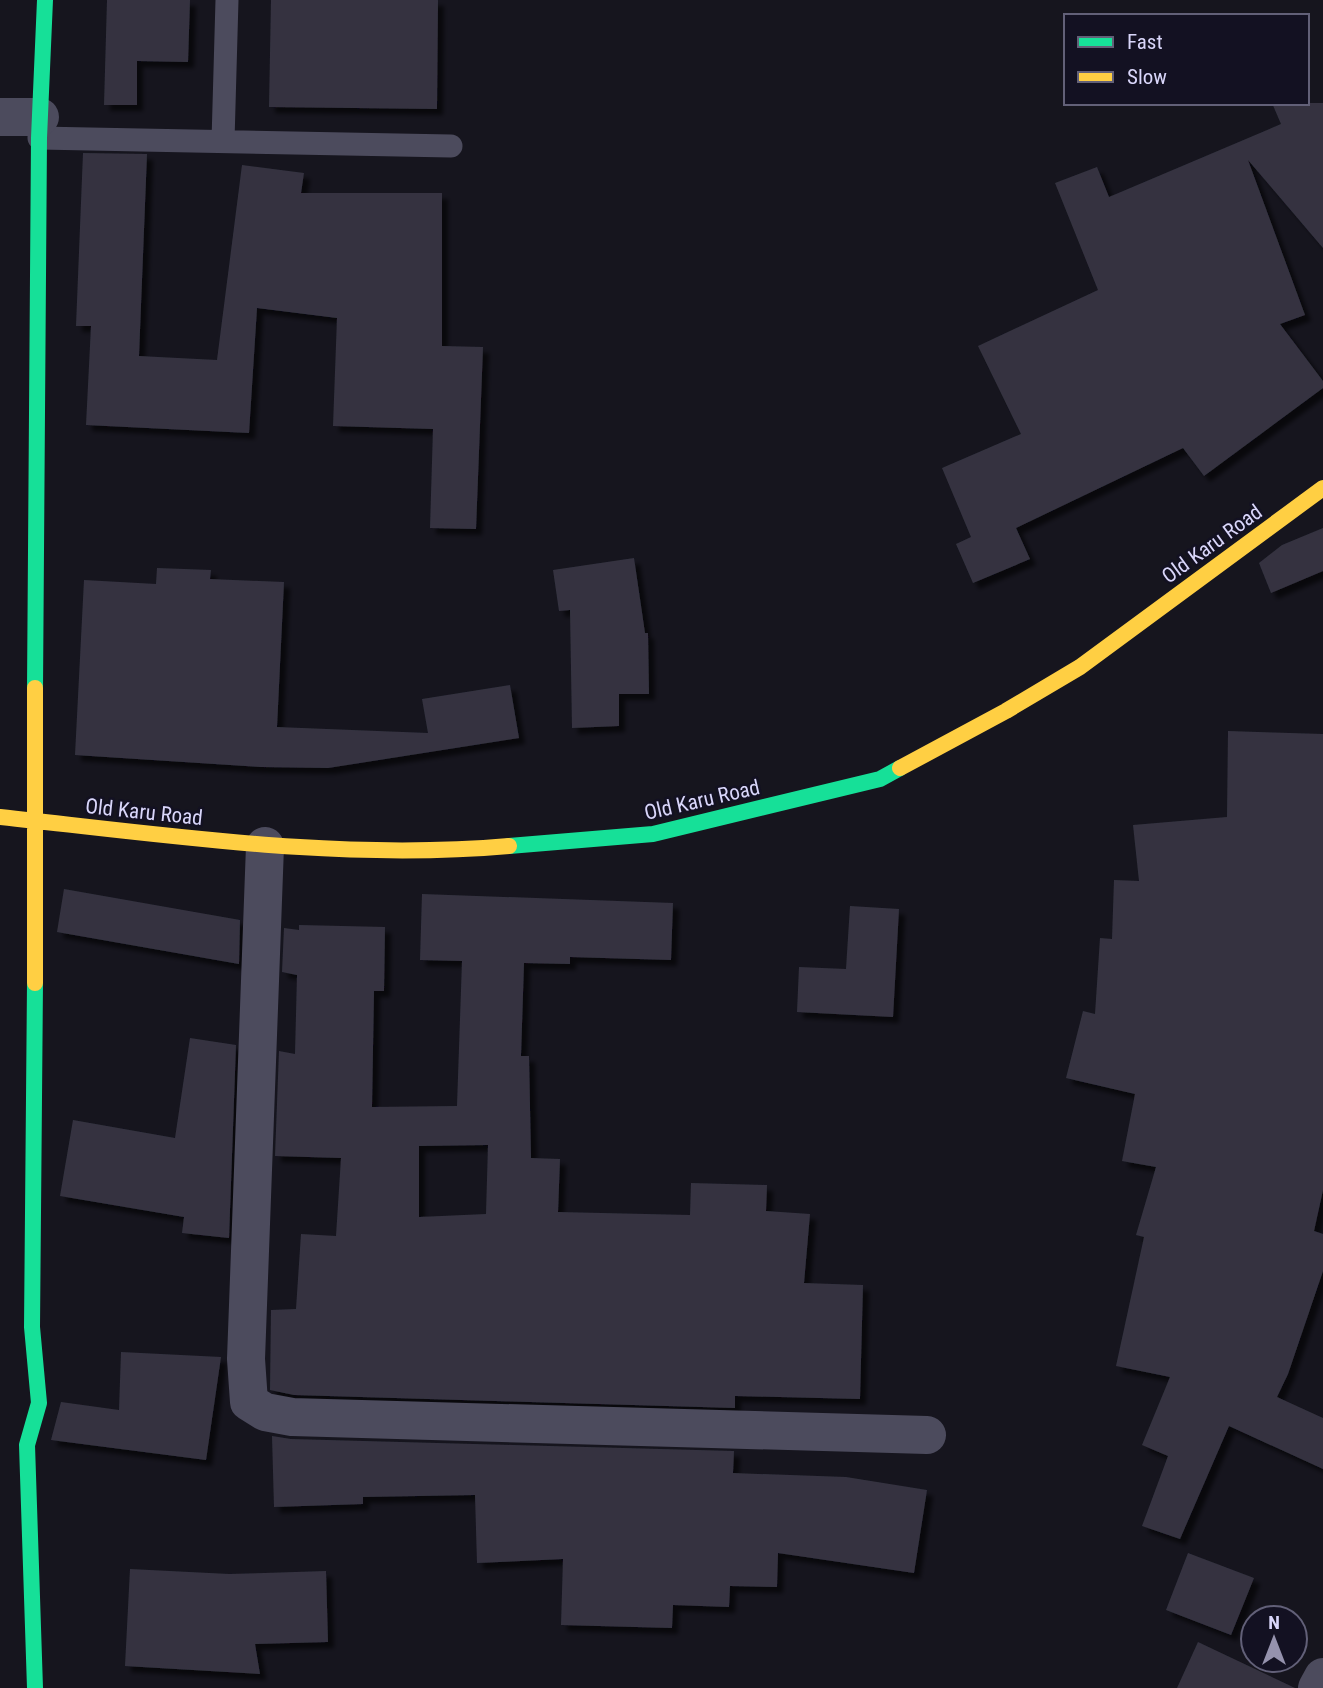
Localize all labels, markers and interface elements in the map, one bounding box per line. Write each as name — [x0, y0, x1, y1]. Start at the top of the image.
legend — [1064, 14, 1309, 105]
text: Fast — [1127, 30, 1163, 54]
text: Slow — [1127, 65, 1167, 89]
street label: Old Karu Road — [1157, 500, 1267, 588]
street label: Old Karu Road — [642, 775, 762, 825]
street label: Old Karu Road — [84, 794, 204, 830]
north arrow — [1239, 1604, 1309, 1674]
text: N — [1268, 1611, 1280, 1634]

